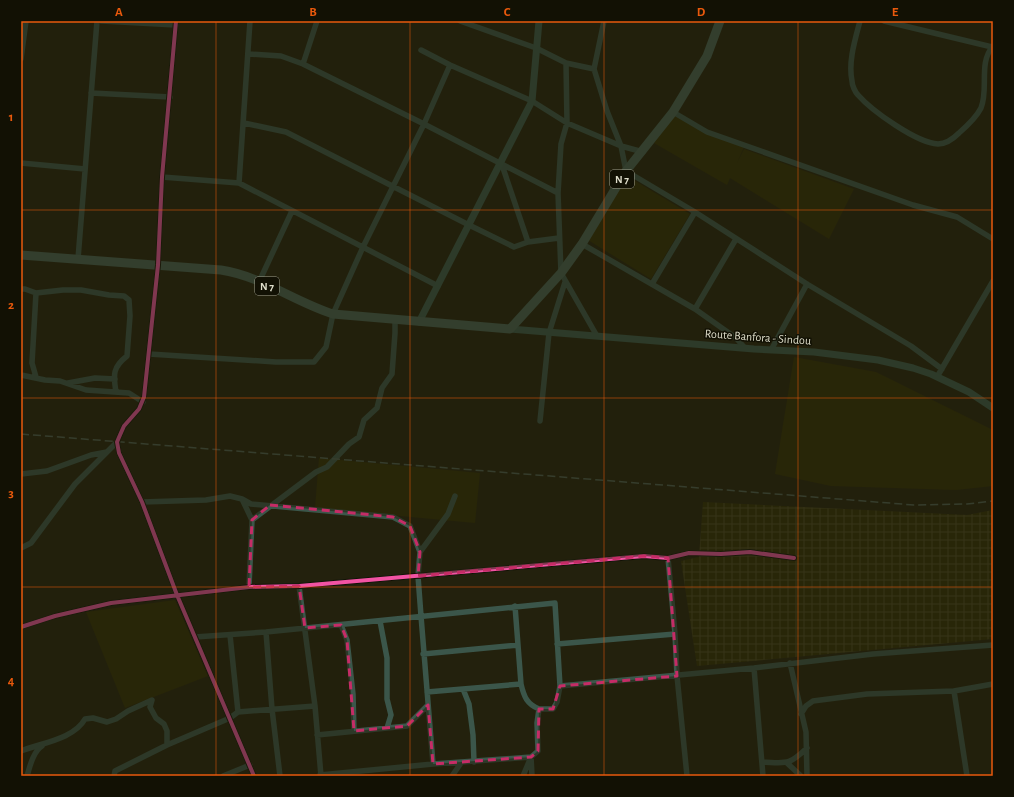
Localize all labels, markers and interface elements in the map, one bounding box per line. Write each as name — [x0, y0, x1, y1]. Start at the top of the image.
text: A — [115, 6, 123, 19]
text: B — [309, 6, 317, 19]
text: C — [504, 6, 511, 19]
text: D — [697, 6, 706, 19]
text: E — [892, 6, 899, 19]
text: 1 — [9, 111, 13, 124]
road number: N 7 — [610, 170, 634, 188]
road number: N 7 — [255, 277, 279, 295]
text: 2 — [8, 299, 14, 312]
street label: Route Banfora - Sindou — [704, 327, 812, 347]
text: 3 — [8, 487, 14, 500]
text: 4 — [8, 675, 15, 688]

